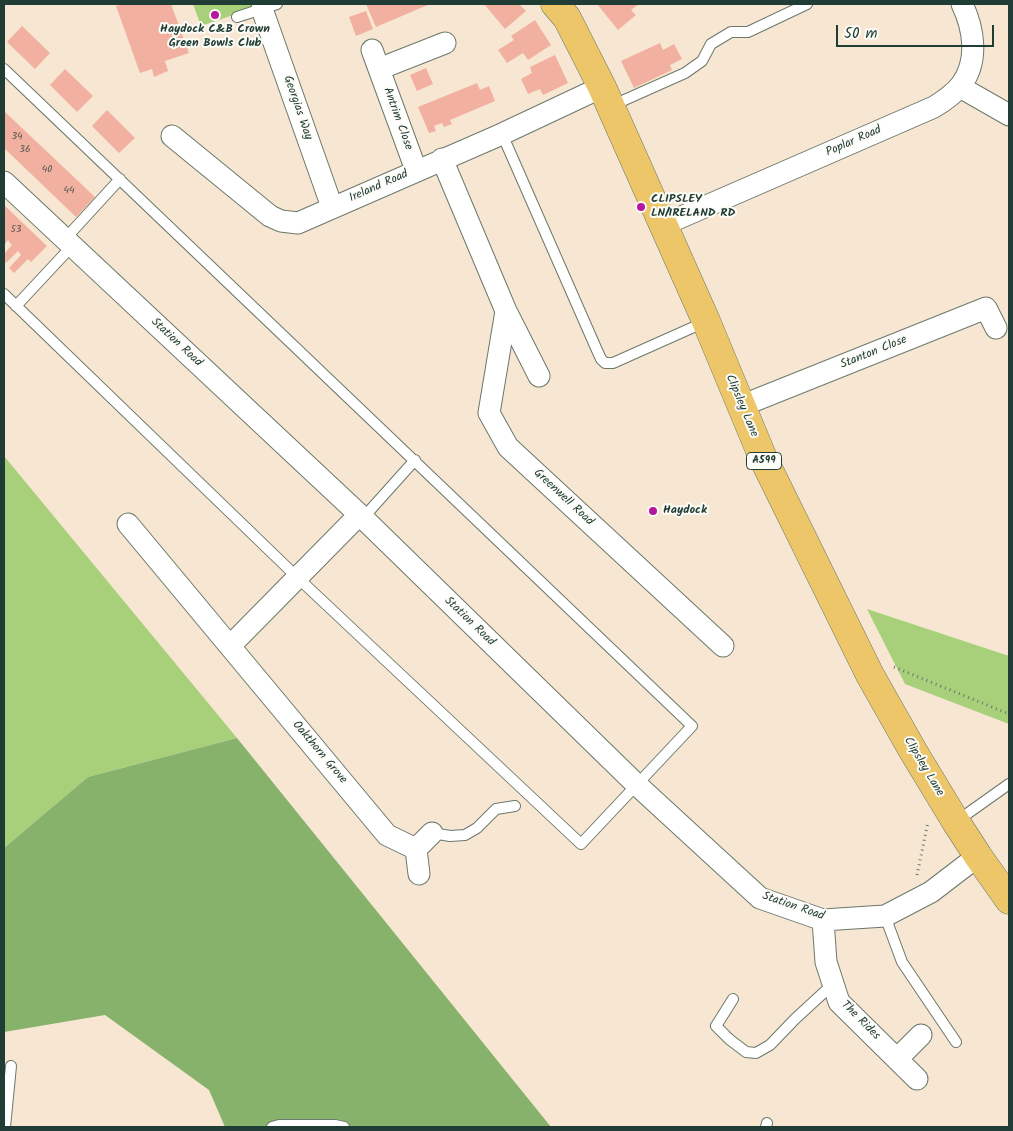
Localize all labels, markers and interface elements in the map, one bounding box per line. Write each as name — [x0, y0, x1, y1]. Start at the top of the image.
marker: Haydock C&B Crown Green Bowls Club — [209, 9, 221, 21]
scale bar — [838, 15, 996, 47]
text: 50 m — [844, 22, 878, 46]
place label: Haydock C&B Crown Green Bowls Club — [160, 23, 270, 51]
street label: Georgias Way — [279, 74, 315, 142]
street label: Antrim Close — [379, 86, 415, 152]
street label: Poplar Road — [824, 123, 884, 161]
house number: 34 — [11, 131, 23, 143]
house number: 36 — [19, 144, 31, 156]
house number: 40 — [42, 164, 52, 176]
street label: Ireland Road — [347, 168, 411, 206]
house number: 44 — [63, 185, 75, 197]
place label: CLIPSLEY LN/IRELAND RD — [651, 193, 736, 221]
marker: CLIPSLEY LN/IRELAND RD — [635, 201, 647, 213]
house number: 53 — [10, 224, 22, 236]
street label: Station Road — [147, 316, 205, 370]
street label: Stanton Close — [839, 333, 909, 373]
street label: Clipsley Lane — [721, 373, 761, 439]
road number: A599 — [746, 452, 782, 470]
street label: Greenwell Road — [530, 467, 596, 529]
place label: Haydock — [663, 504, 707, 518]
marker: Haydock — [647, 505, 659, 517]
street label: Station Road — [441, 594, 497, 650]
street label: Oakthorn Grove — [289, 719, 349, 787]
street label: Clipsley Lane — [900, 735, 946, 799]
street label: Station Road — [760, 890, 826, 924]
street label: The Rides — [837, 998, 883, 1044]

